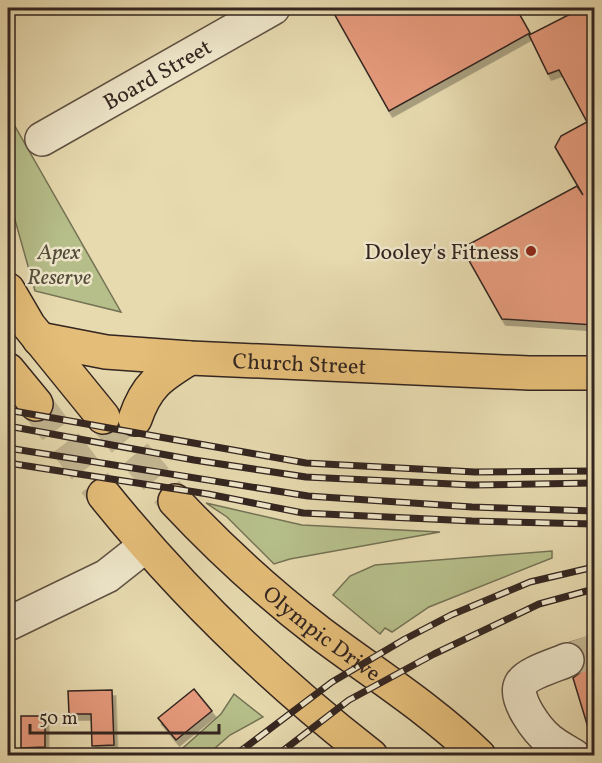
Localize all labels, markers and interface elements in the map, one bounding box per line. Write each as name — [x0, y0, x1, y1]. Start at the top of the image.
street label: Board Street — [98, 33, 218, 119]
park label: Apex Reserve — [27, 238, 91, 294]
place label: Dooley's Fitness — [364, 238, 519, 269]
marker: Dooley's Fitness — [524, 244, 538, 258]
street label: Church Street — [232, 347, 367, 384]
street label: Olympic Drive — [255, 580, 386, 690]
scale bar — [30, 697, 219, 735]
text: 50 m — [39, 707, 78, 732]

